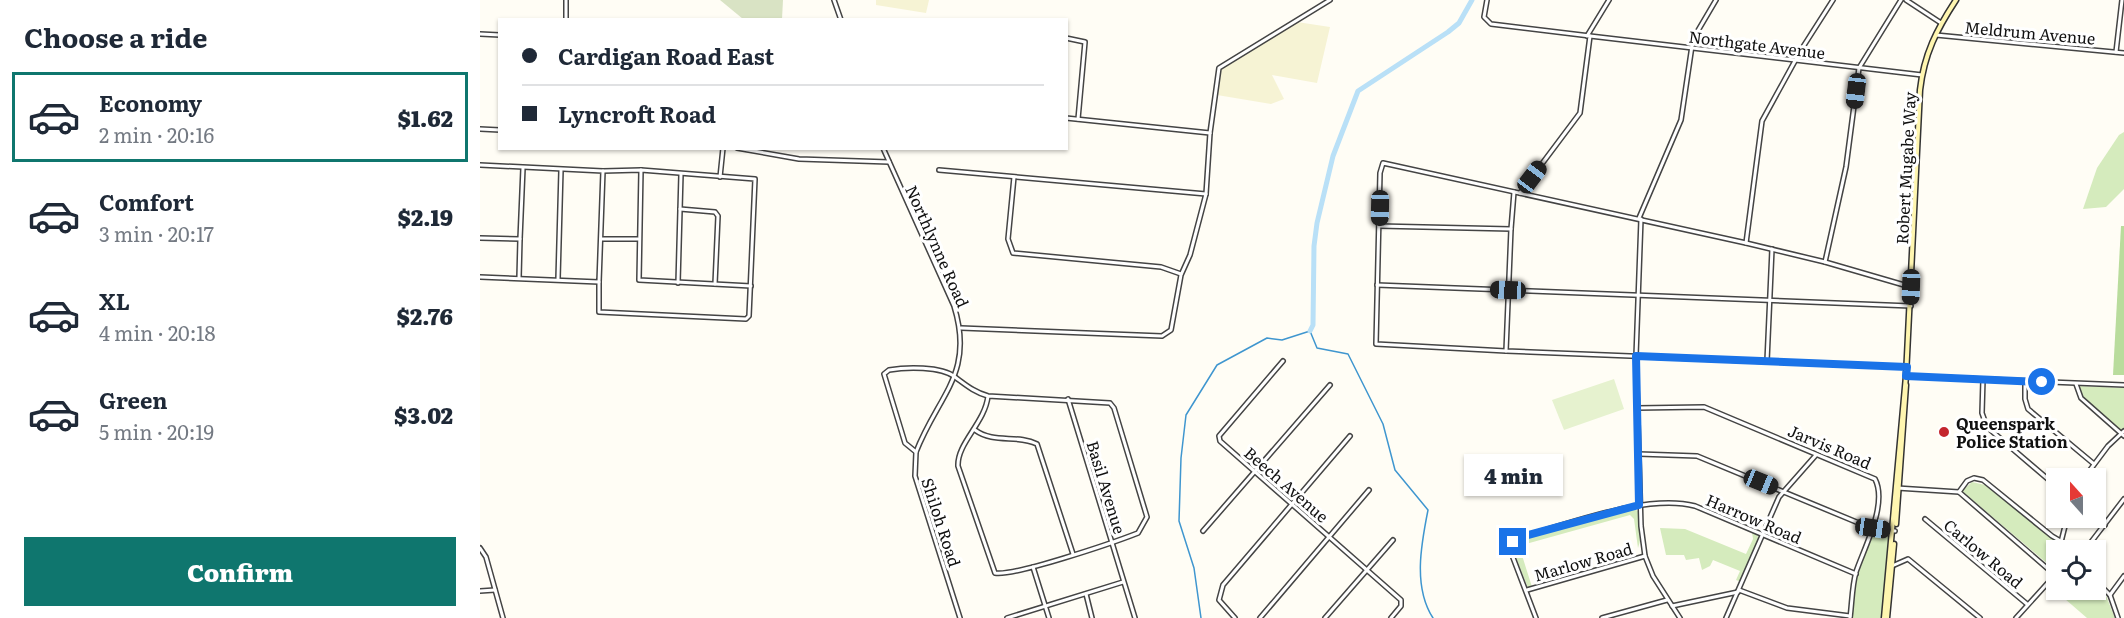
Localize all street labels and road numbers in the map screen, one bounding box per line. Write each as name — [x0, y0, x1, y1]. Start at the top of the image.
street label: Meldrum Avenue — [1964, 14, 2096, 50]
street label: Northgate Avenue — [1687, 24, 1827, 64]
street label: Robert Mugabe Way — [1889, 90, 1921, 245]
street label: Northlynne Road — [900, 181, 976, 311]
street label: Jarvis Road — [1785, 418, 1876, 474]
street label: Basil Avenue — [1081, 437, 1133, 537]
street label: Beech Avenue — [1239, 440, 1335, 528]
street label: Shiloh Road — [916, 474, 968, 570]
street label: Harrow Road — [1702, 487, 1806, 549]
street label: Carlow Road — [1939, 513, 2029, 593]
street label: Marlow Road — [1531, 535, 1635, 587]

